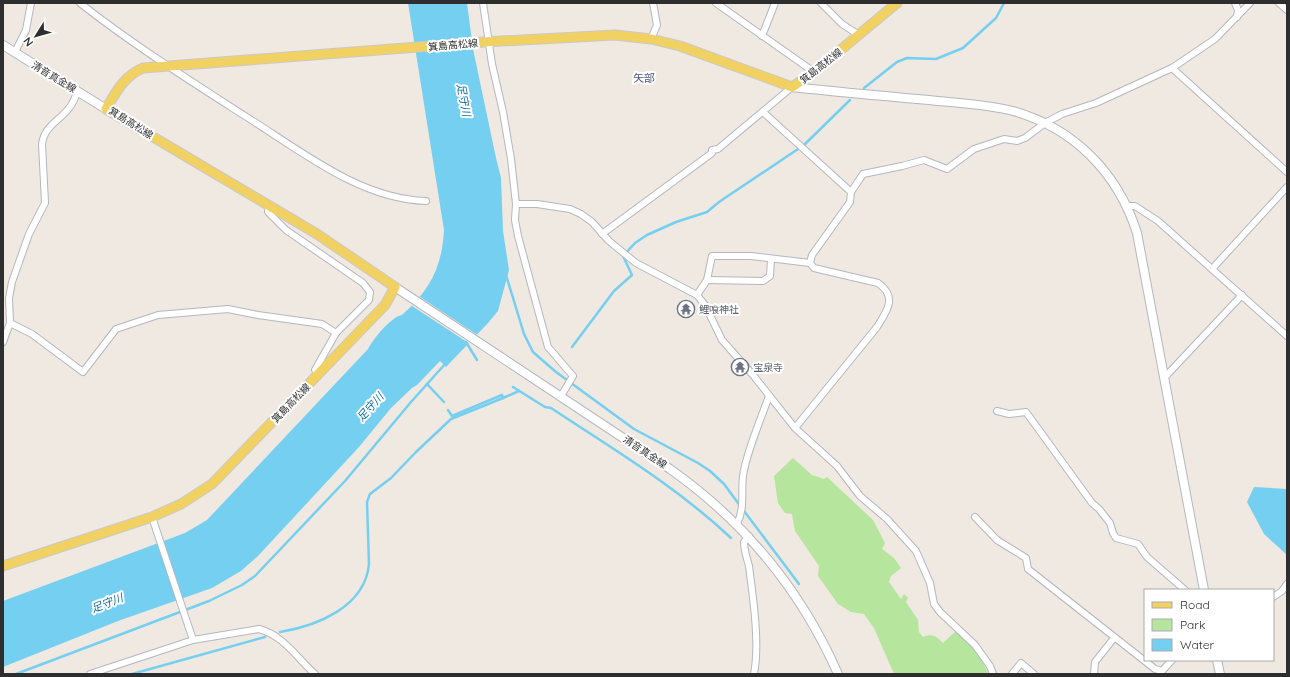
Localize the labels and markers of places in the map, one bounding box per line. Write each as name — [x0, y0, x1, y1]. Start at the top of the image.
temple icon: 鯉喰神社 — [676, 299, 696, 319]
place label: 鯉喰神社 — [699, 303, 739, 316]
temple icon: 宝泉寺 — [730, 357, 750, 377]
place label: 宝泉寺 — [753, 361, 783, 374]

